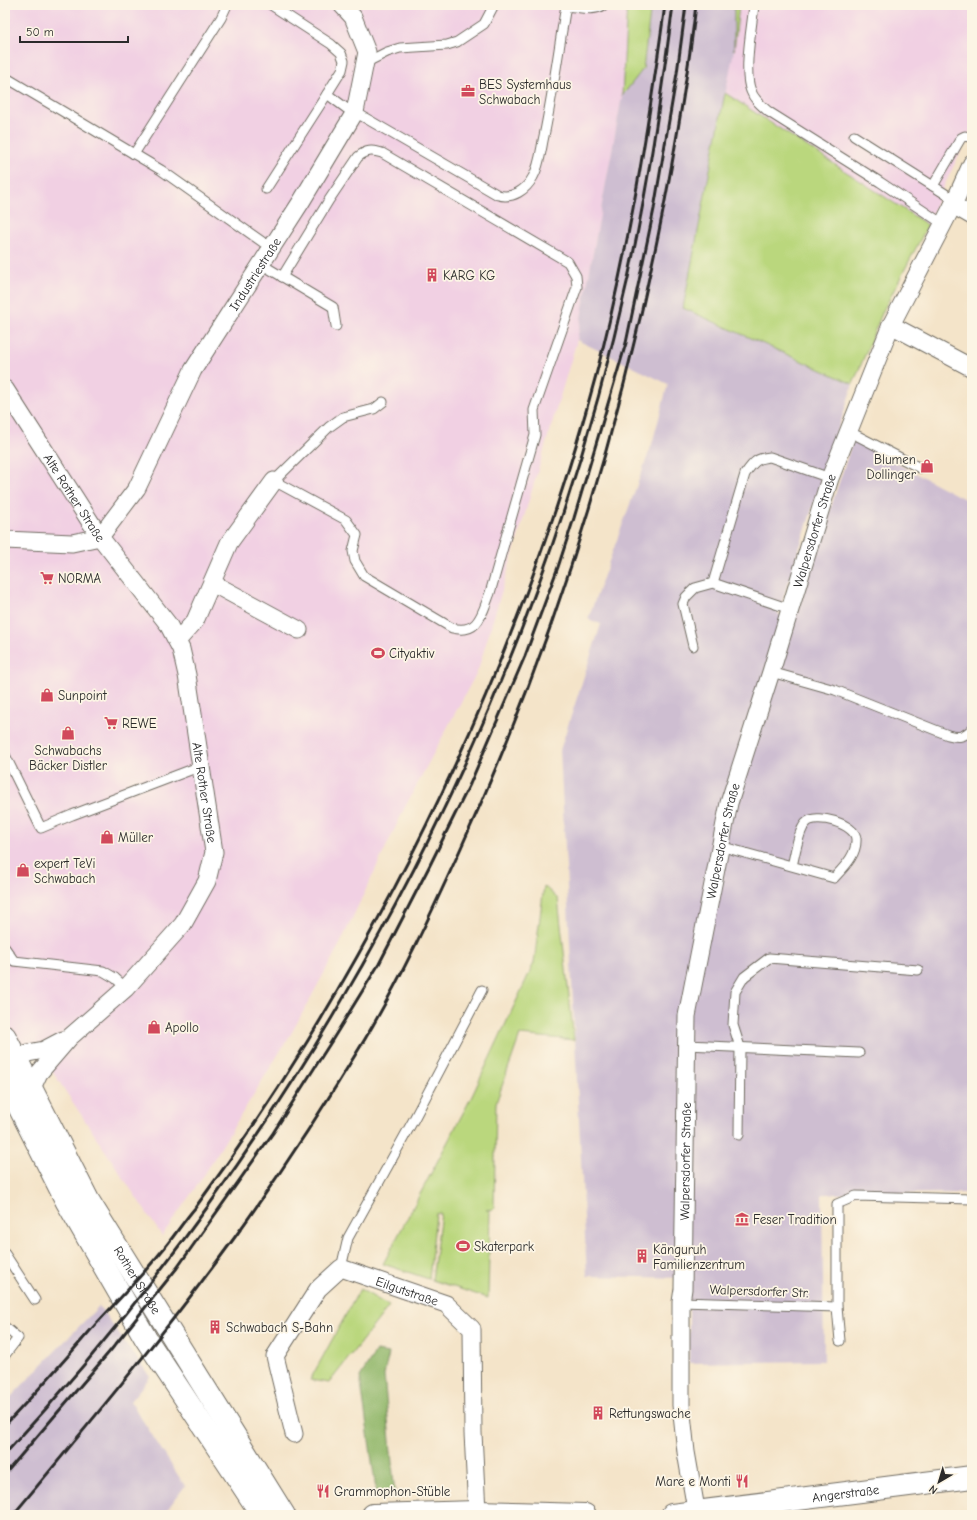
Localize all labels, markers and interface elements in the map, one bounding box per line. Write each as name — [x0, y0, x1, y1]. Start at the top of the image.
scale bar — [20, 18, 128, 44]
text: 50 m — [26, 25, 54, 39]
place label: BES Systemhaus Schwabach — [479, 77, 571, 107]
office icon: BES Systemhaus Schwabach — [460, 83, 476, 99]
street label: Industriestraße — [226, 234, 284, 313]
building icon: KARG KG — [424, 267, 440, 283]
place label: KARG KG — [443, 268, 495, 283]
street label: Alte Rother Straße — [41, 451, 109, 545]
place label: Blumen Dollinger — [867, 452, 917, 482]
shop icon: Blumen Dollinger — [919, 458, 935, 474]
street label: Walpersdorfer Straße — [790, 471, 839, 589]
supermarket icon: NORMA — [39, 570, 55, 586]
place label: NORMA — [58, 571, 102, 586]
sports icon: Cityaktiv — [370, 645, 386, 661]
place label: Cityaktiv — [389, 646, 435, 661]
shop icon: Sunpoint — [39, 687, 55, 703]
place label: Sunpoint — [58, 688, 108, 703]
supermarket icon: REWE — [103, 715, 119, 731]
place label: REWE — [122, 716, 157, 731]
shop icon: Schwabachs Bäcker Distler — [60, 725, 76, 741]
street label: Alte Rother Straße — [190, 741, 220, 844]
place label: Schwabachs Bäcker Distler — [29, 743, 108, 773]
street label: Walpersdorfer Straße — [703, 781, 743, 900]
shop icon: Müller — [99, 829, 115, 845]
place label: Müller — [118, 830, 154, 845]
place label: expert TeVi Schwabach — [34, 856, 96, 886]
shop icon: expert TeVi Schwabach — [15, 862, 31, 878]
shop icon: Apollo — [146, 1019, 162, 1035]
place label: Apollo — [165, 1020, 199, 1035]
street label: Walpersdorfer Straße — [677, 1102, 693, 1221]
museum icon: Feser Tradition — [734, 1211, 750, 1227]
place label: Feser Tradition — [753, 1212, 837, 1227]
sports icon: Skaterpark — [455, 1238, 471, 1254]
place label: Skaterpark — [474, 1239, 535, 1254]
place label: Känguruh Familienzentrum — [653, 1242, 745, 1272]
street label: Rother Straße — [111, 1243, 165, 1317]
building icon: Känguruh Familienzentrum — [634, 1248, 650, 1264]
street label: Eilgutstraße — [374, 1273, 441, 1308]
street label: Walpersdorfer Str. — [709, 1282, 809, 1300]
building icon: Schwabach S-Bahn — [207, 1319, 223, 1335]
place label: Schwabach S-Bahn — [226, 1320, 333, 1335]
building icon: Rettungswache — [590, 1405, 606, 1421]
place label: Rettungswache — [609, 1406, 691, 1421]
north arrow — [919, 1462, 959, 1502]
restaurant icon: Mare e Monti — [734, 1473, 750, 1489]
place label: Mare e Monti — [655, 1474, 731, 1489]
street label: Angerstraße — [811, 1481, 881, 1505]
text: N — [926, 1482, 940, 1497]
restaurant icon: Grammophon-Stüble — [315, 1483, 331, 1499]
place label: Grammophon-Stüble — [334, 1484, 451, 1499]

